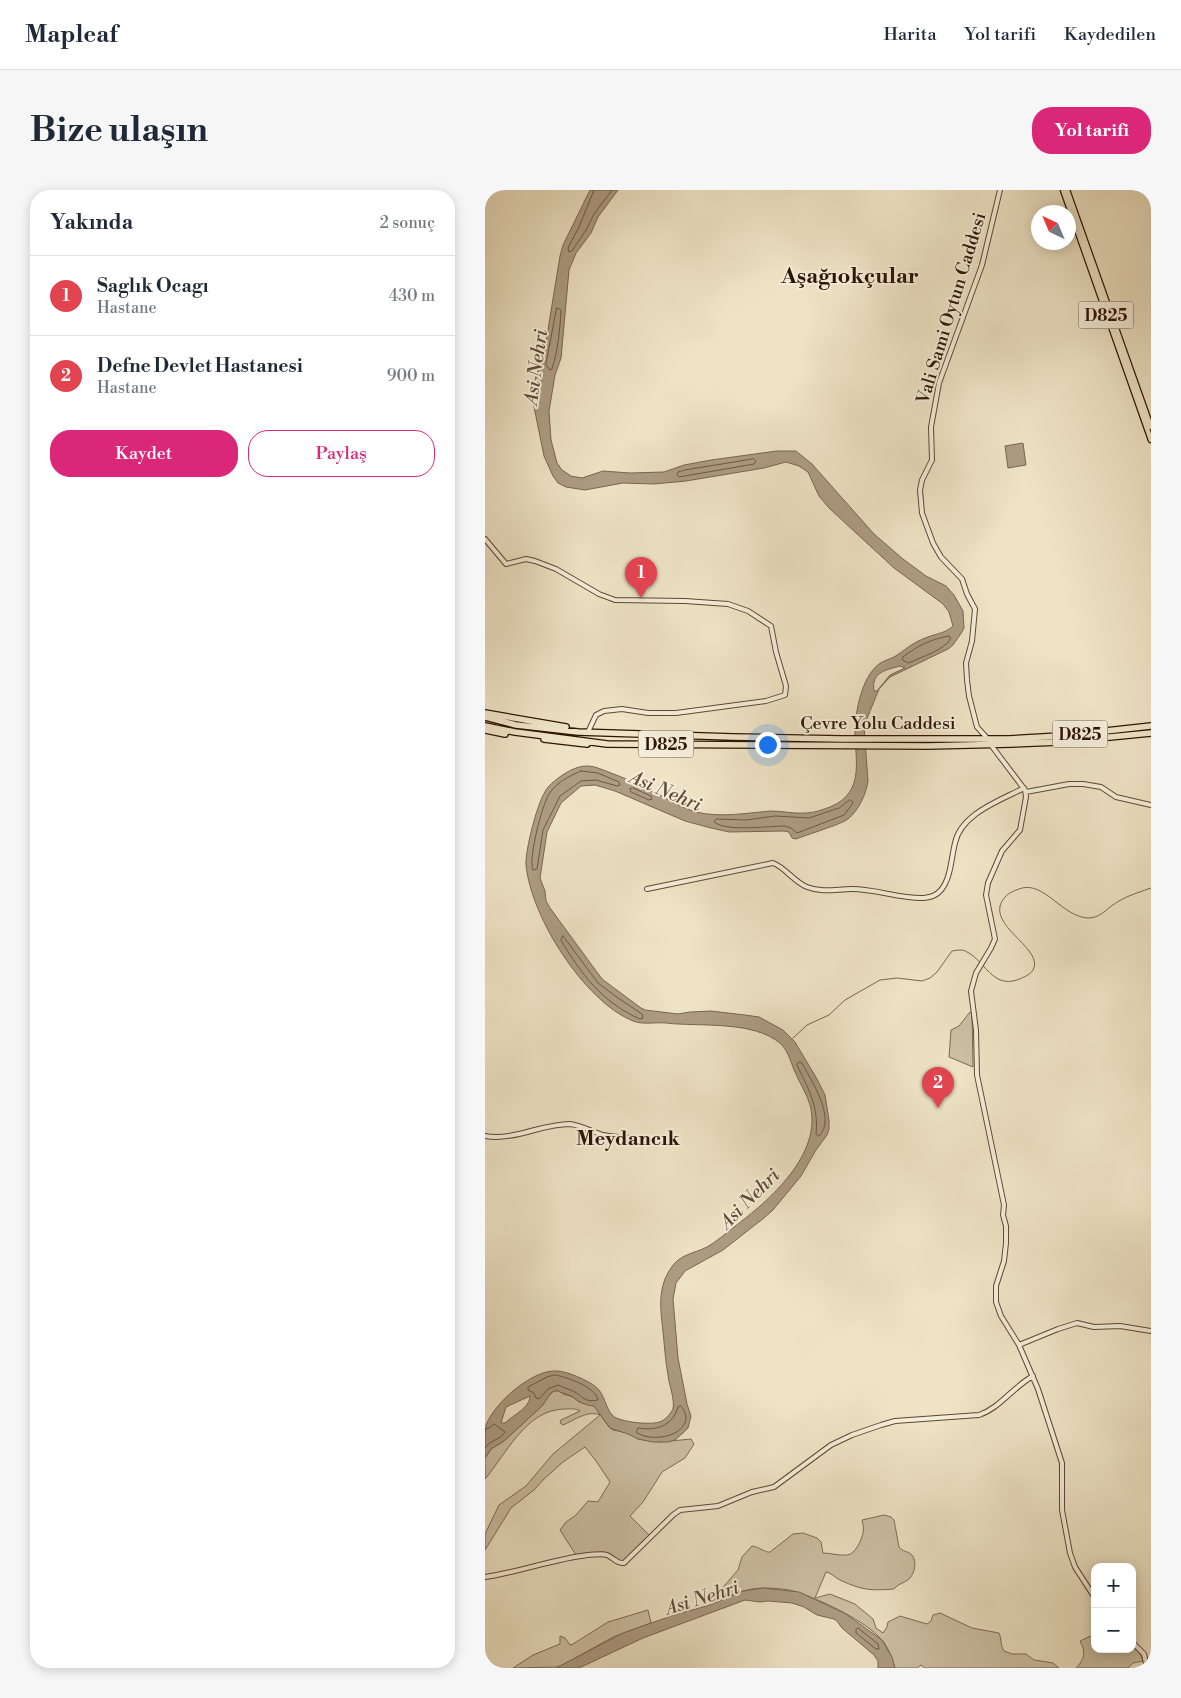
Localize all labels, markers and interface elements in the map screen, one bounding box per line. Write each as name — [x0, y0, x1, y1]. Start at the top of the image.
text: Mapleaf — [25, 20, 118, 50]
text: Harita — [884, 23, 937, 46]
text: Yol tarifi — [965, 23, 1036, 46]
text: Kaydedilen — [1064, 23, 1156, 46]
button: Yol tarifi — [1032, 107, 1151, 154]
text: Bize ulaşın — [30, 109, 208, 152]
north arrow — [1031, 205, 1076, 250]
text: Yakında — [50, 210, 133, 236]
street label: Vali Sami Oytun Caddesi — [911, 210, 992, 408]
text: 2 sonuç — [380, 213, 435, 233]
district label: Aşağıokçular — [780, 263, 919, 290]
text: Saglık Ocagı — [97, 274, 209, 298]
text: 1 — [62, 286, 70, 306]
text: 430 m — [389, 286, 435, 306]
text: Hastane — [97, 298, 157, 318]
road number: D825 — [1079, 302, 1133, 328]
water label: Asi Nehri — [519, 328, 553, 408]
text: Defne Devlet Hastanesi — [97, 354, 303, 378]
text: 2 — [61, 366, 71, 386]
text: 900 m — [387, 366, 435, 386]
text: Hastane — [97, 378, 157, 398]
button: Kaydet — [50, 430, 238, 477]
button: Paylaş — [248, 430, 435, 477]
pin: 1 — [625, 557, 657, 598]
street label: Çevre Yolu Caddesi — [800, 712, 956, 735]
road number: D825 — [1053, 720, 1107, 748]
road number: D825 — [639, 730, 693, 758]
your location — [755, 732, 781, 758]
water label: Asi Nehri — [624, 764, 705, 817]
pin: 2 — [922, 1067, 954, 1108]
district label: Meydancık — [576, 1127, 681, 1152]
water label: Asi Nehri — [713, 1163, 785, 1235]
map controls — [1091, 1563, 1136, 1653]
button: + — [1091, 1563, 1136, 1608]
water label: Asi Nehri — [661, 1575, 742, 1621]
button: − — [1091, 1608, 1136, 1653]

